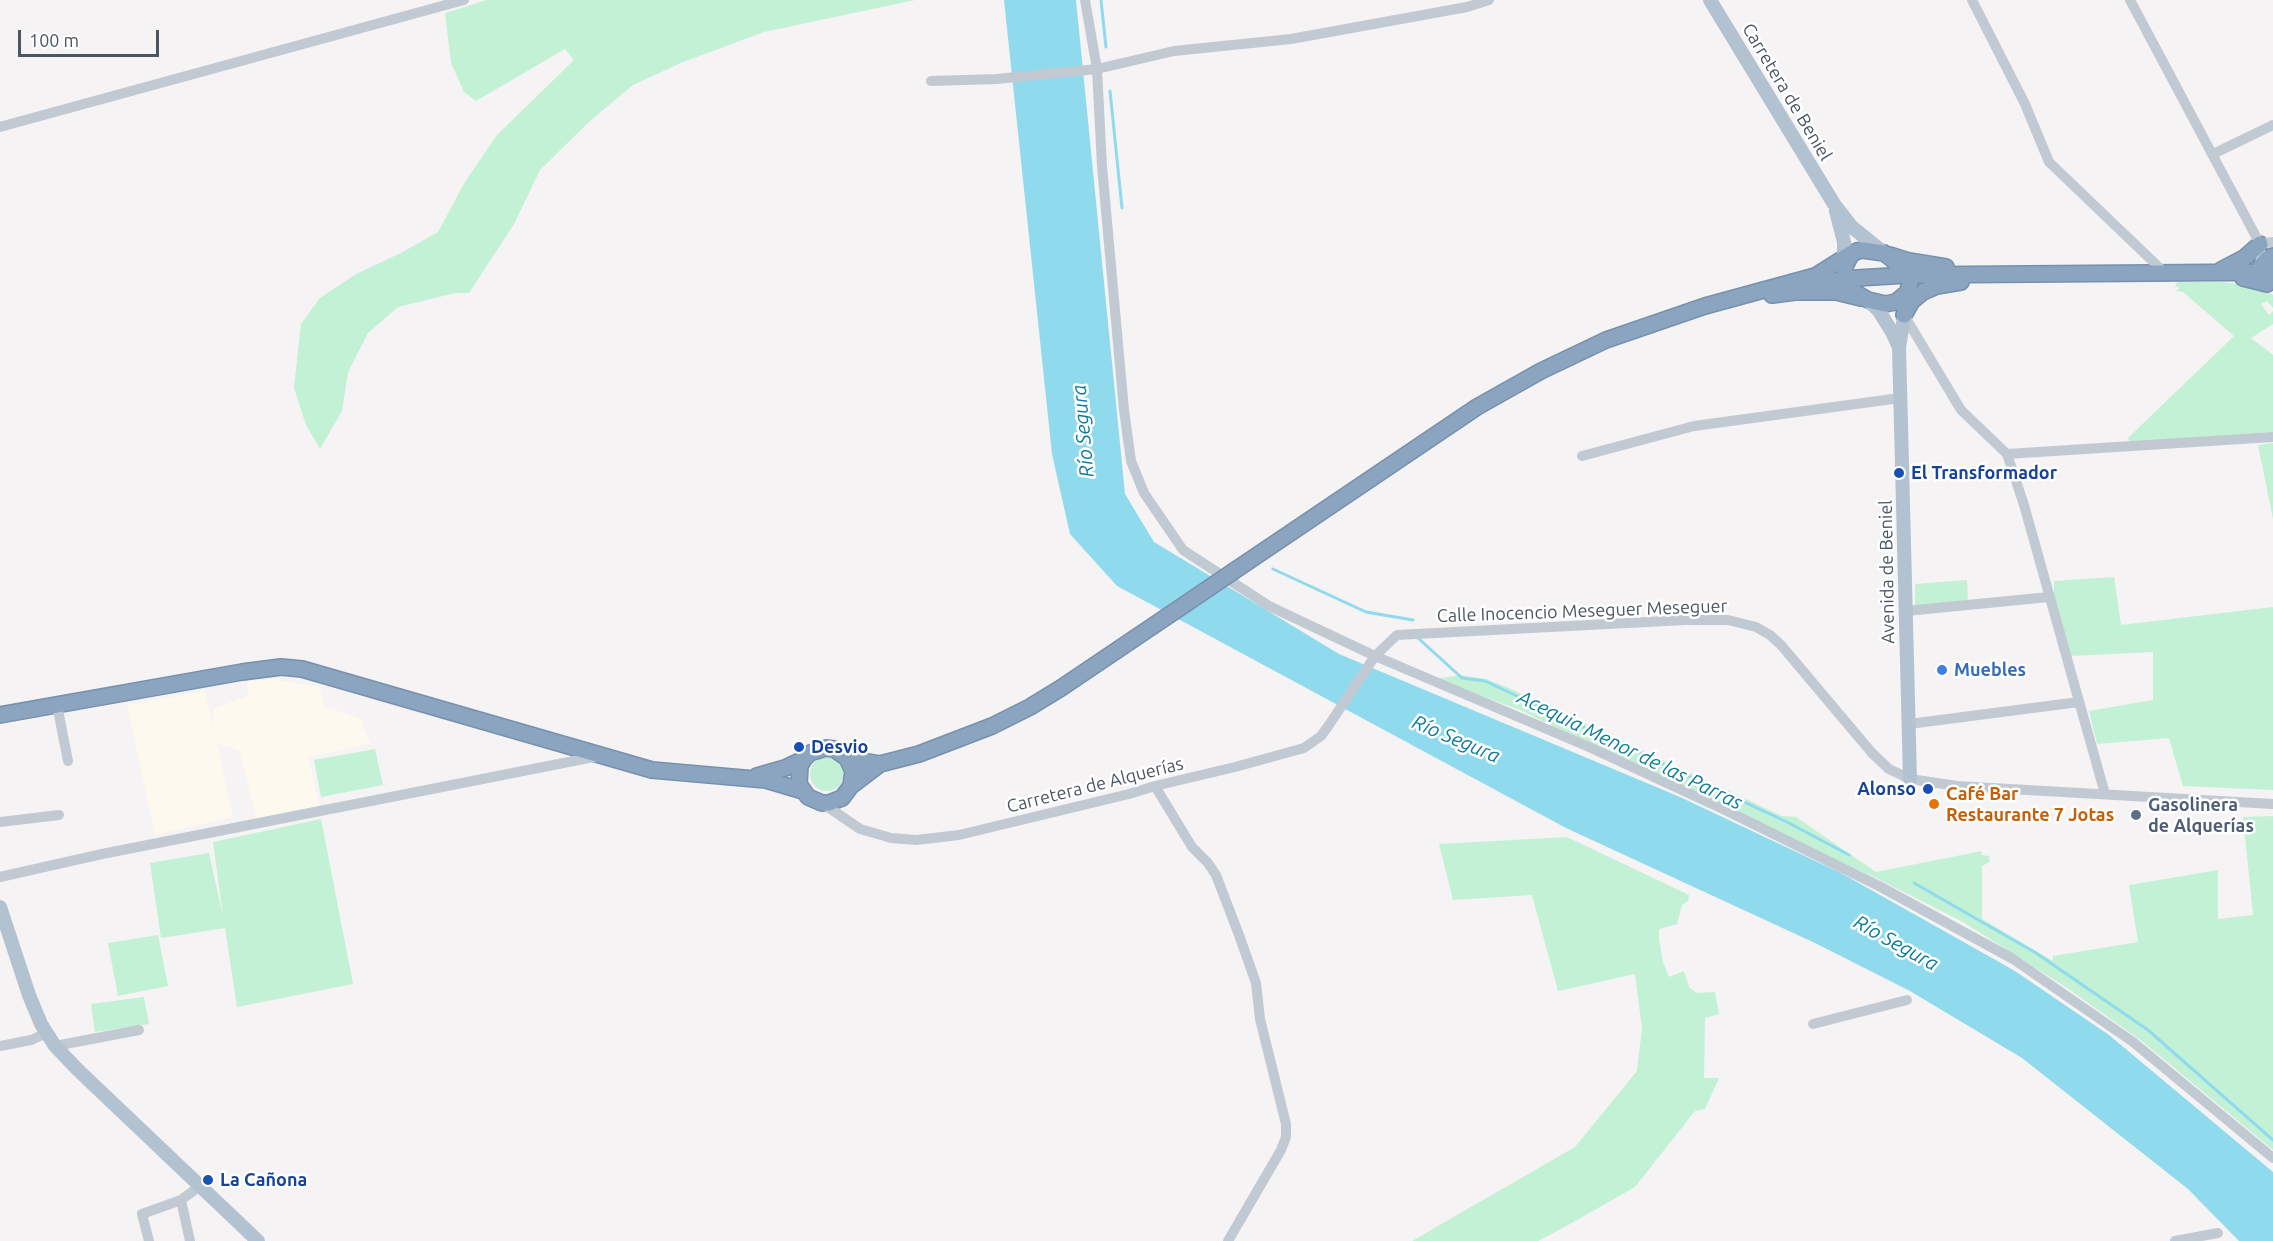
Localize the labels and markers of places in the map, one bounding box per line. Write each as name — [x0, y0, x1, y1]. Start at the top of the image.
place label: El Transformador — [1911, 462, 2057, 484]
marker: El Transformador — [1892, 466, 1906, 480]
place label: Muebles — [1954, 659, 2026, 681]
marker: Muebles — [1935, 663, 1949, 677]
place label: Desvio — [811, 736, 868, 758]
marker: Desvio — [792, 740, 806, 754]
place label: Alonso — [1857, 778, 1916, 800]
marker: Alonso — [1921, 782, 1935, 796]
place label: Café Bar Restaurante 7 Jotas — [1946, 783, 2114, 826]
place label: Gasolinera de Alquerías — [2148, 794, 2254, 836]
marker: Café Bar Restaurante 7 Jotas — [1927, 797, 1941, 811]
marker: Gasolinera de Alquerías — [2129, 808, 2143, 822]
place label: La Cañona — [220, 1169, 307, 1191]
marker: La Cañona — [201, 1173, 215, 1187]

